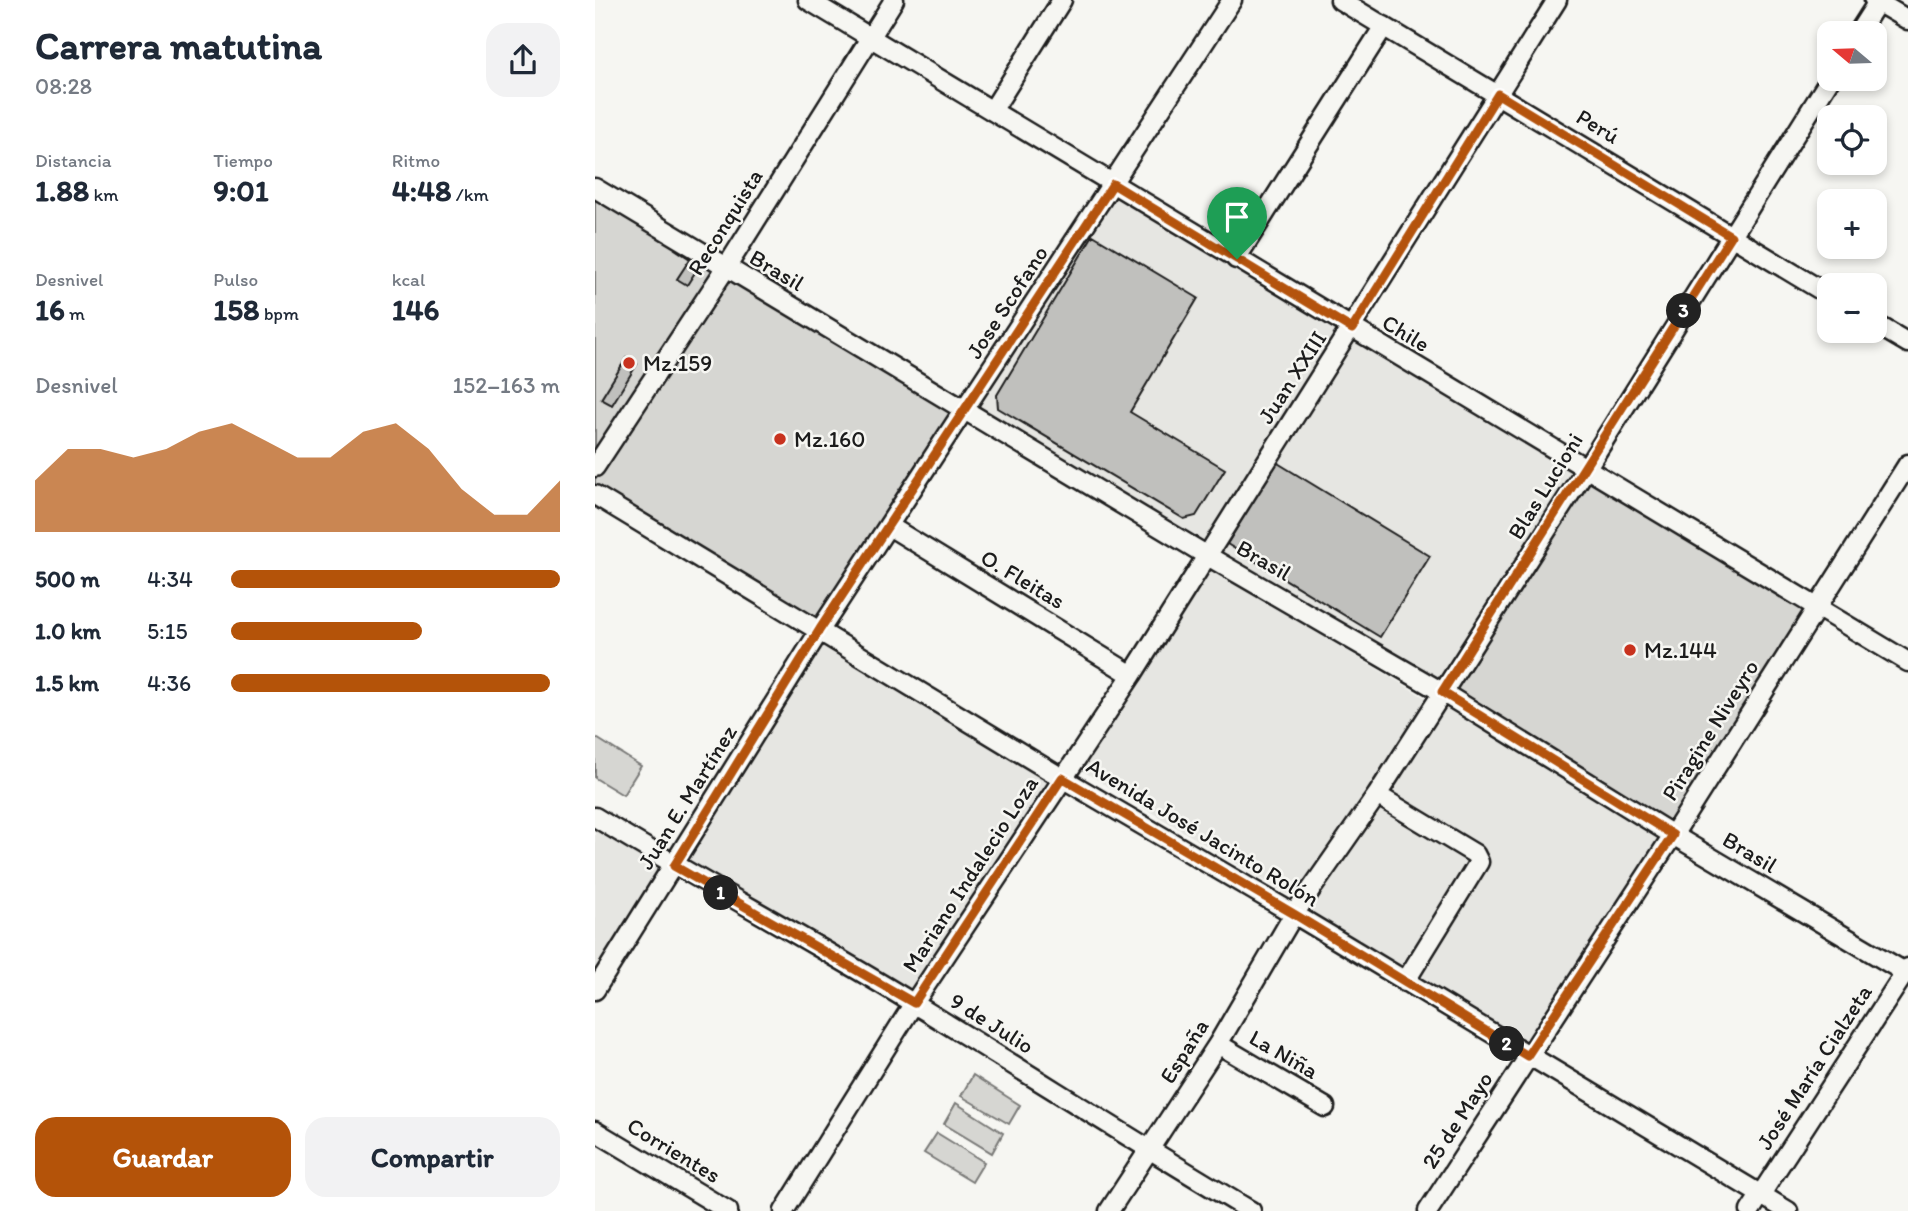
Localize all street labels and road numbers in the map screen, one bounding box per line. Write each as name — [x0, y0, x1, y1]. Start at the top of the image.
street label: Perú — [1571, 102, 1625, 150]
street label: Reconquista — [681, 164, 769, 280]
street label: Jose Scofano — [960, 240, 1054, 364]
street label: Brasil — [745, 243, 810, 297]
street label: Chile — [1377, 308, 1435, 358]
street label: Juan XXIII — [1252, 325, 1332, 429]
street label: Blas Lucioni — [1501, 428, 1589, 544]
street label: Brasil — [1232, 533, 1297, 587]
street label: O. Fleitas — [976, 543, 1070, 615]
street label: Piragine Niveyro — [1655, 654, 1765, 806]
street label: Juan E. Martínez — [631, 719, 743, 874]
street label: Avenida José Jacinto Rolón — [1082, 751, 1324, 913]
street label: Mariano Indalecio Loza — [896, 770, 1044, 978]
street label: Brasil — [1718, 825, 1783, 879]
street label: José María Cialzeta — [1750, 979, 1878, 1155]
street label: 9 de Julio — [945, 986, 1039, 1060]
street label: España — [1153, 1014, 1215, 1088]
street label: La Niña — [1244, 1023, 1324, 1085]
street label: 25 de Mayo — [1415, 1066, 1499, 1174]
street label: Corrientes — [622, 1111, 726, 1189]

